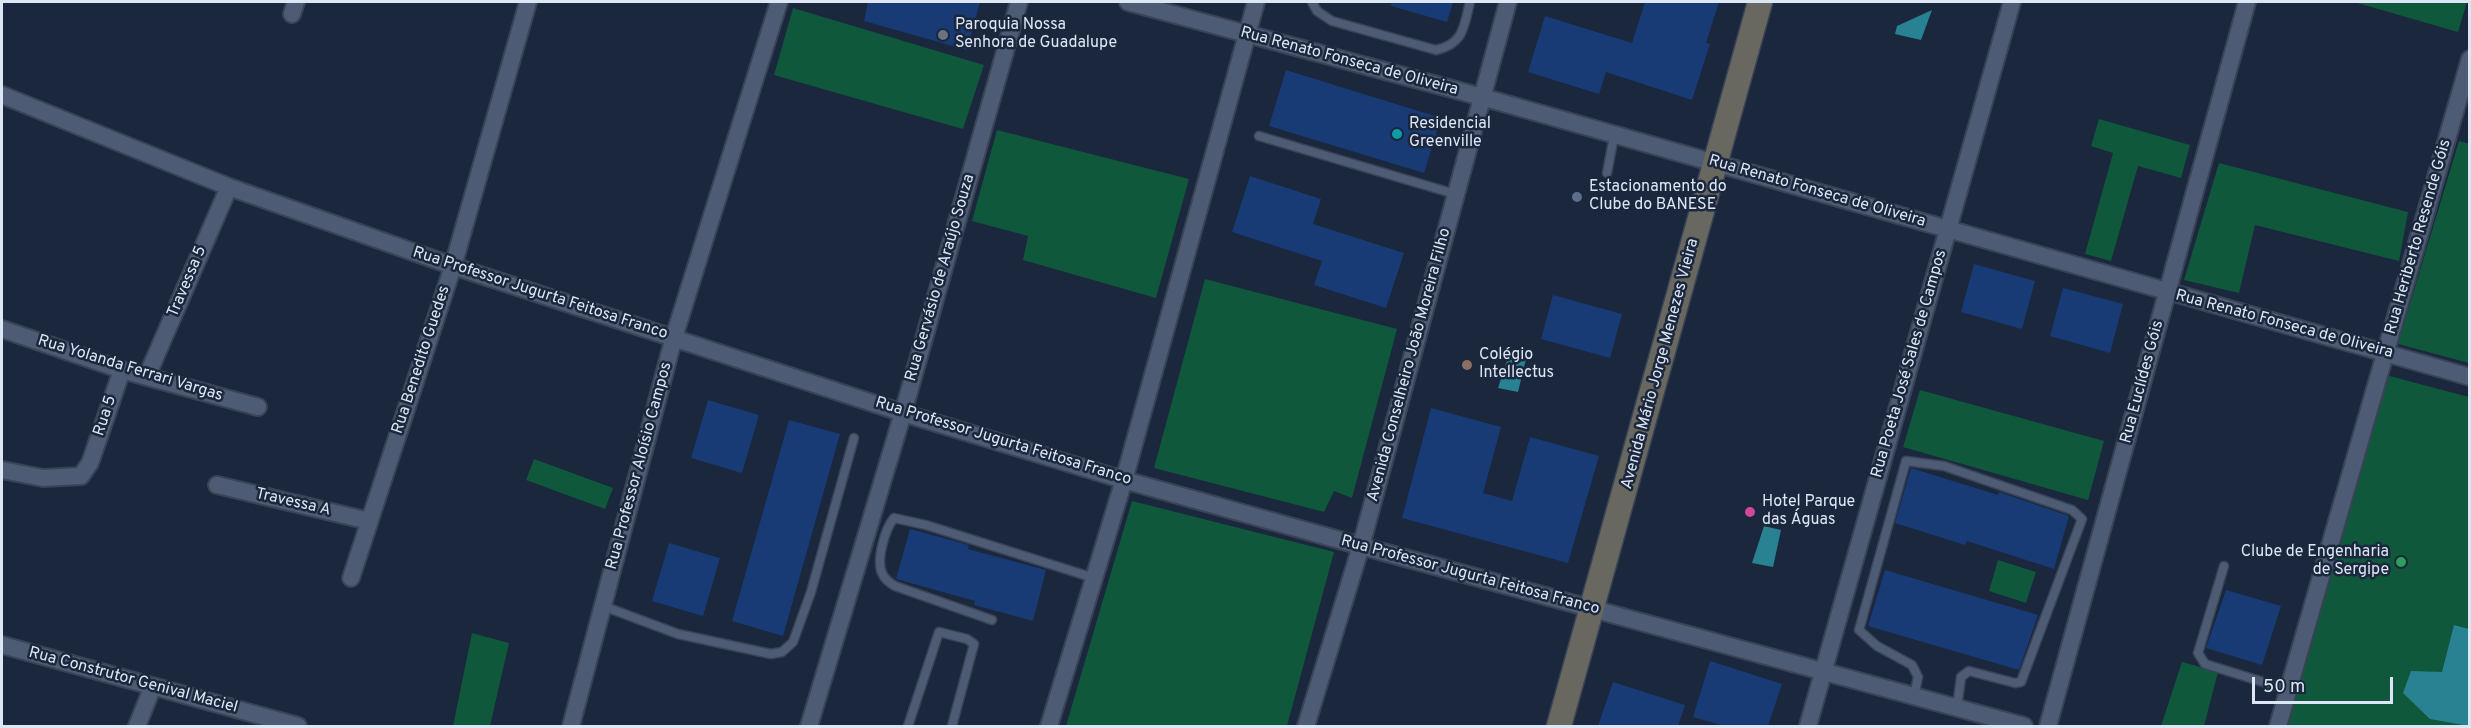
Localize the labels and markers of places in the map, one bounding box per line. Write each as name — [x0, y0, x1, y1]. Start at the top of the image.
place label: Paroquia Nossa Senhora de Guadalupe — [955, 16, 1117, 54]
marker: Paroquia Nossa Senhora de Guadalupe — [936, 28, 950, 42]
place label: Residencial Greenville — [1409, 115, 1491, 153]
marker: Residencial Greenville — [1390, 127, 1404, 141]
place label: Estacionamento do Clube do BANESE — [1589, 178, 1727, 216]
marker: Estacionamento do Clube do BANESE — [1570, 190, 1584, 204]
place label: Colégio Intellectus — [1479, 346, 1554, 384]
marker: Colégio Intellectus — [1460, 358, 1474, 372]
place label: Hotel Parque das Águas — [1762, 493, 1855, 531]
marker: Hotel Parque das Águas — [1743, 505, 1757, 519]
place label: Clube de Engenharia de Sergipe — [2241, 543, 2389, 581]
marker: Clube de Engenharia de Sergipe — [2394, 555, 2408, 569]

